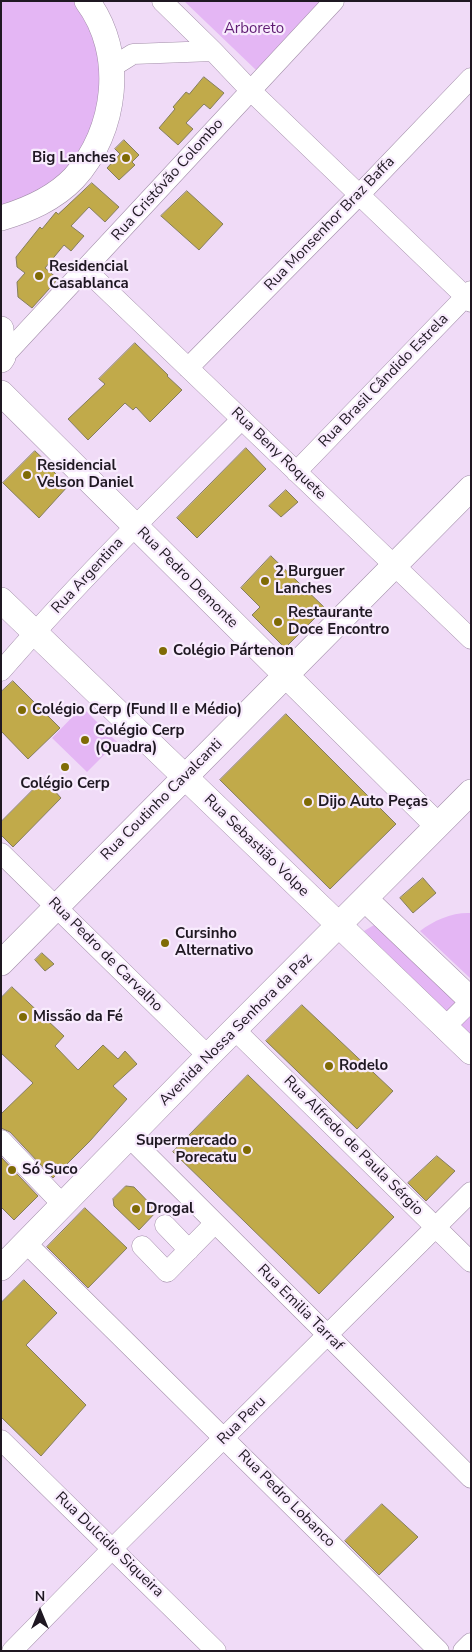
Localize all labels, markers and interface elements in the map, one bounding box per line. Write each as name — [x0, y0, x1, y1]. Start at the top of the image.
park label: Arboreto — [224, 20, 284, 38]
street label: Rua Cristóvão Colombo — [108, 115, 228, 245]
place label: Big Lanches — [32, 149, 116, 167]
marker: Big Lanches — [120, 152, 132, 164]
street label: Rua Monsenhor Braz Baffa — [261, 153, 399, 295]
place label: Residencial Casablanca — [49, 258, 129, 293]
marker: Residencial Casablanca — [33, 270, 45, 282]
street label: Rua Brasil Cândido Estrela — [315, 310, 453, 452]
street label: Rua Beny Roquete — [227, 404, 329, 504]
place label: Residencial Velson Daniel — [37, 457, 134, 492]
marker: Residencial Velson Daniel — [21, 469, 33, 481]
street label: Rua Pedro Demonte — [133, 524, 241, 632]
street label: Rua Argentina — [48, 534, 128, 618]
place label: 2 Burguer Lanches — [275, 563, 345, 598]
marker: 2 Burguer Lanches — [259, 575, 271, 587]
place label: Restaurante Doce Encontro — [288, 604, 389, 639]
marker: Restaurante Doce Encontro — [272, 616, 284, 628]
place label: Colégio Pártenon — [173, 642, 294, 660]
marker: Colégio Pártenon — [157, 645, 169, 657]
place label: Colégio Cerp (Fund II e Médio) — [32, 701, 242, 719]
marker: Colégio Cerp (Fund II e Médio) — [16, 704, 28, 716]
place label: Colégio Cerp (Quadra) — [95, 722, 184, 757]
marker: Colégio Cerp (Quadra) — [79, 734, 91, 746]
street label: Rua Coutinho Cavalcanti — [98, 736, 226, 864]
marker: Colégio Cerp — [59, 761, 71, 773]
place label: Colégio Cerp — [20, 775, 110, 793]
street label: Rua Sebastião Volpe — [200, 791, 312, 901]
place label: Dijo Auto Peças — [318, 793, 428, 811]
marker: Dijo Auto Peças — [302, 796, 314, 808]
street label: Rua Pedro de Carvalho — [44, 894, 166, 1016]
place label: Cursinho Alternativo — [175, 925, 253, 960]
marker: Cursinho Alternativo — [159, 937, 171, 949]
street label: Avenida Nossa Senhora da Paz — [156, 950, 316, 1110]
place label: Missão da Fé — [33, 1008, 123, 1026]
marker: Missão da Fé — [17, 1011, 29, 1023]
place label: Rodelo — [339, 1057, 388, 1075]
marker: Rodelo — [323, 1060, 335, 1072]
street label: Rua Alfredo de Paula Sérgio — [279, 1072, 427, 1220]
place label: Supermercado Porecatu — [136, 1132, 237, 1167]
marker: Supermercado Porecatu — [241, 1144, 253, 1156]
place label: Só Suco — [22, 1161, 78, 1179]
marker: Só Suco — [6, 1164, 18, 1176]
place label: Drogal — [146, 1200, 194, 1218]
marker: Drogal — [130, 1203, 142, 1215]
street label: Rua Emilia Tarraf — [253, 1261, 347, 1355]
street label: Rua Peru — [214, 1393, 270, 1449]
street label: Rua Pedro Lobanco — [234, 1447, 338, 1551]
street label: Rua Dulcidio Siqueira — [51, 1489, 167, 1601]
north arrow — [15, 1587, 65, 1637]
text: N — [35, 1587, 45, 1606]

